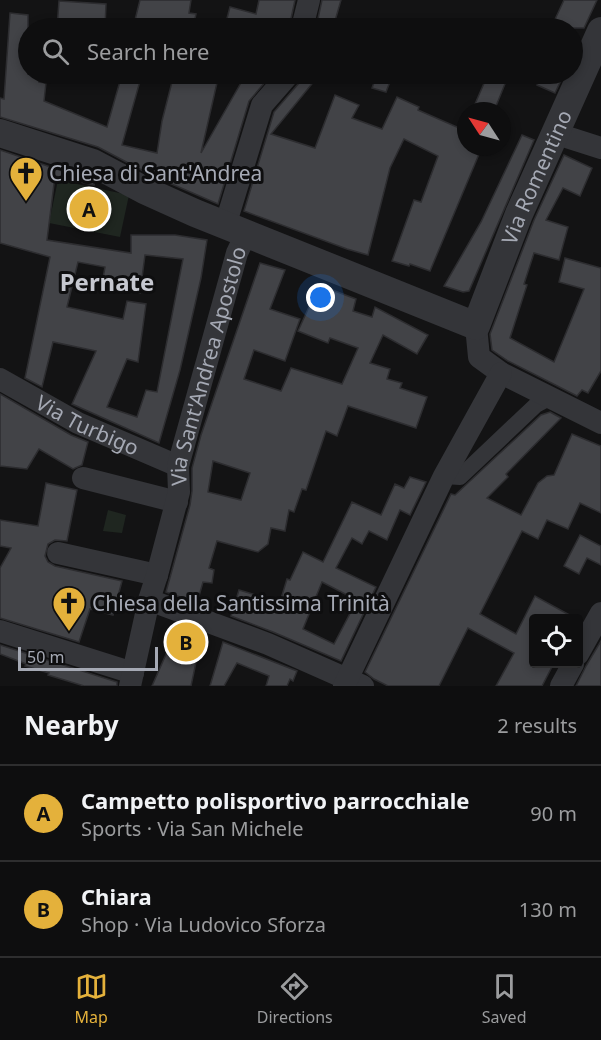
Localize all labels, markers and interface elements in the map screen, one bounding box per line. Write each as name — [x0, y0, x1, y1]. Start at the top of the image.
search box — [18, 18, 583, 84]
icon: search — [39, 35, 72, 68]
text: Search here — [87, 36, 209, 66]
north arrow — [457, 102, 511, 156]
street label: Via Romentino — [495, 105, 578, 248]
church icon: Chiesa di Sant'Andrea — [8, 155, 44, 202]
place label: Chiesa di Sant'Andrea — [49, 159, 262, 187]
pin: A — [70, 186, 109, 232]
street label: Via Sant'Andrea Apostolo — [164, 243, 252, 486]
district label: Pernate — [60, 265, 154, 298]
your location — [306, 283, 335, 312]
street label: Via Turbigo — [31, 388, 143, 462]
church icon: Chiesa della Santissima Trinità — [51, 585, 87, 632]
place label: Chiesa della Santissima Trinità — [92, 589, 390, 617]
map controls — [529, 614, 583, 668]
button: locate — [529, 614, 583, 668]
pin: B — [166, 620, 206, 664]
scale bar — [18, 644, 158, 672]
text: 50 m — [27, 646, 64, 668]
text: Nearby — [24, 707, 119, 743]
text: 2 results — [497, 712, 577, 739]
text: Campetto polisportivo parrocchiale — [81, 785, 469, 815]
text: A — [37, 800, 50, 827]
text: 90 m — [530, 800, 577, 827]
text: Sports · Via San Michele — [81, 815, 304, 842]
text: Chiara — [81, 881, 152, 911]
text: B — [37, 896, 50, 923]
text: 130 m — [519, 896, 577, 923]
text: Shop · Via Ludovico Sforza — [81, 911, 326, 938]
tab: Map — [74, 970, 108, 1028]
tab: Directions — [257, 970, 333, 1028]
tab: Saved — [482, 970, 526, 1028]

